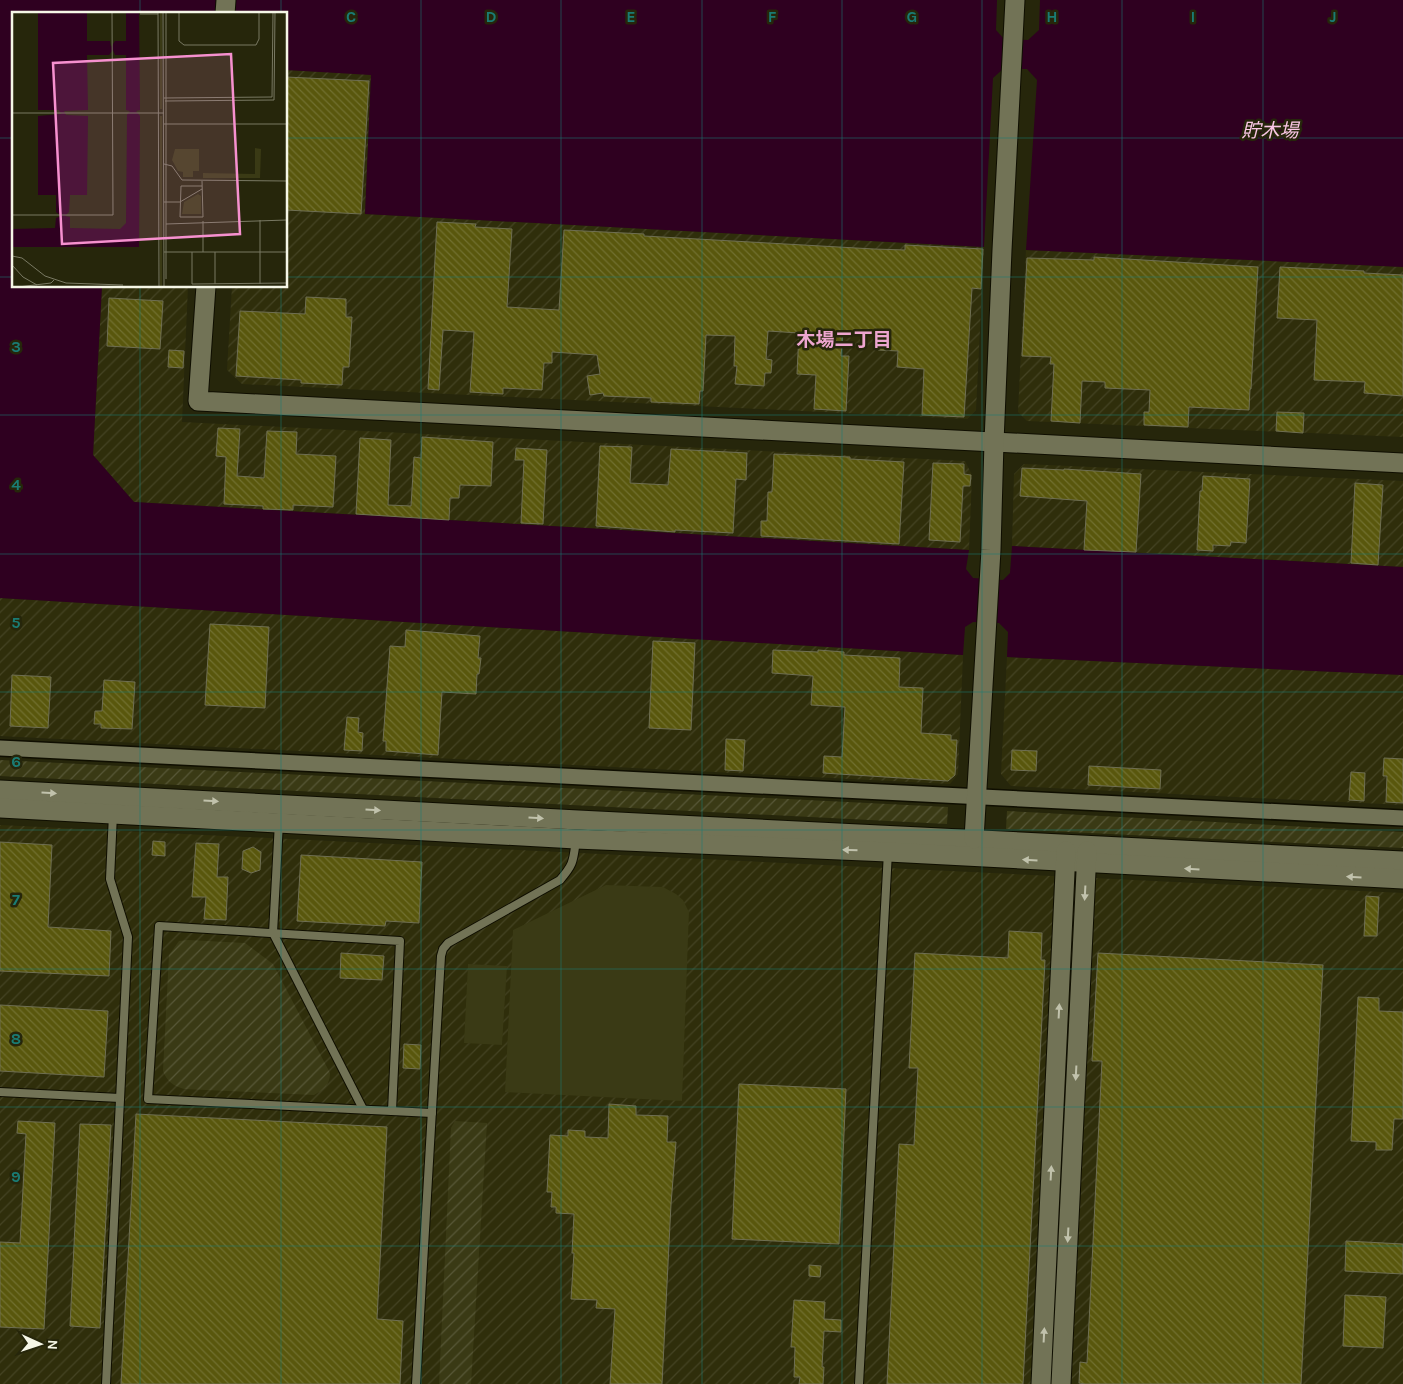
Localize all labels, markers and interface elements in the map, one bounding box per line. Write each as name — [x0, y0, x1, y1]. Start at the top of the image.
text: C — [346, 7, 356, 26]
text: D — [486, 7, 497, 26]
text: E — [626, 7, 636, 26]
text: F — [768, 7, 777, 26]
text: G — [907, 7, 917, 26]
text: H — [1046, 7, 1058, 26]
text: I — [1191, 7, 1195, 26]
text: J — [1329, 7, 1337, 26]
inset map — [12, 12, 288, 288]
water label: 貯木場 — [1241, 120, 1300, 142]
district label: 木場二丁目 — [796, 329, 892, 351]
text: 3 — [11, 337, 21, 356]
text: 4 — [11, 475, 21, 494]
text: 5 — [11, 613, 21, 632]
text: 6 — [11, 752, 21, 771]
one-way arrow — [41, 789, 57, 797]
one-way arrow — [203, 798, 219, 806]
one-way arrow — [365, 806, 381, 814]
one-way arrow — [528, 815, 544, 823]
one-way arrow — [842, 846, 858, 854]
one-way arrow — [1021, 856, 1037, 864]
one-way arrow — [1184, 864, 1200, 872]
one-way arrow — [1346, 872, 1362, 880]
one-way arrow — [1081, 886, 1089, 902]
text: 7 — [12, 890, 20, 909]
one-way arrow — [1055, 1002, 1063, 1018]
text: 8 — [11, 1029, 21, 1048]
one-way arrow — [1072, 1065, 1080, 1081]
one-way arrow — [1047, 1165, 1055, 1181]
text: 9 — [11, 1167, 21, 1186]
one-way arrow — [1064, 1228, 1072, 1244]
north arrow — [15, 1319, 65, 1369]
one-way arrow — [1040, 1327, 1048, 1343]
text: N — [44, 1339, 61, 1350]

